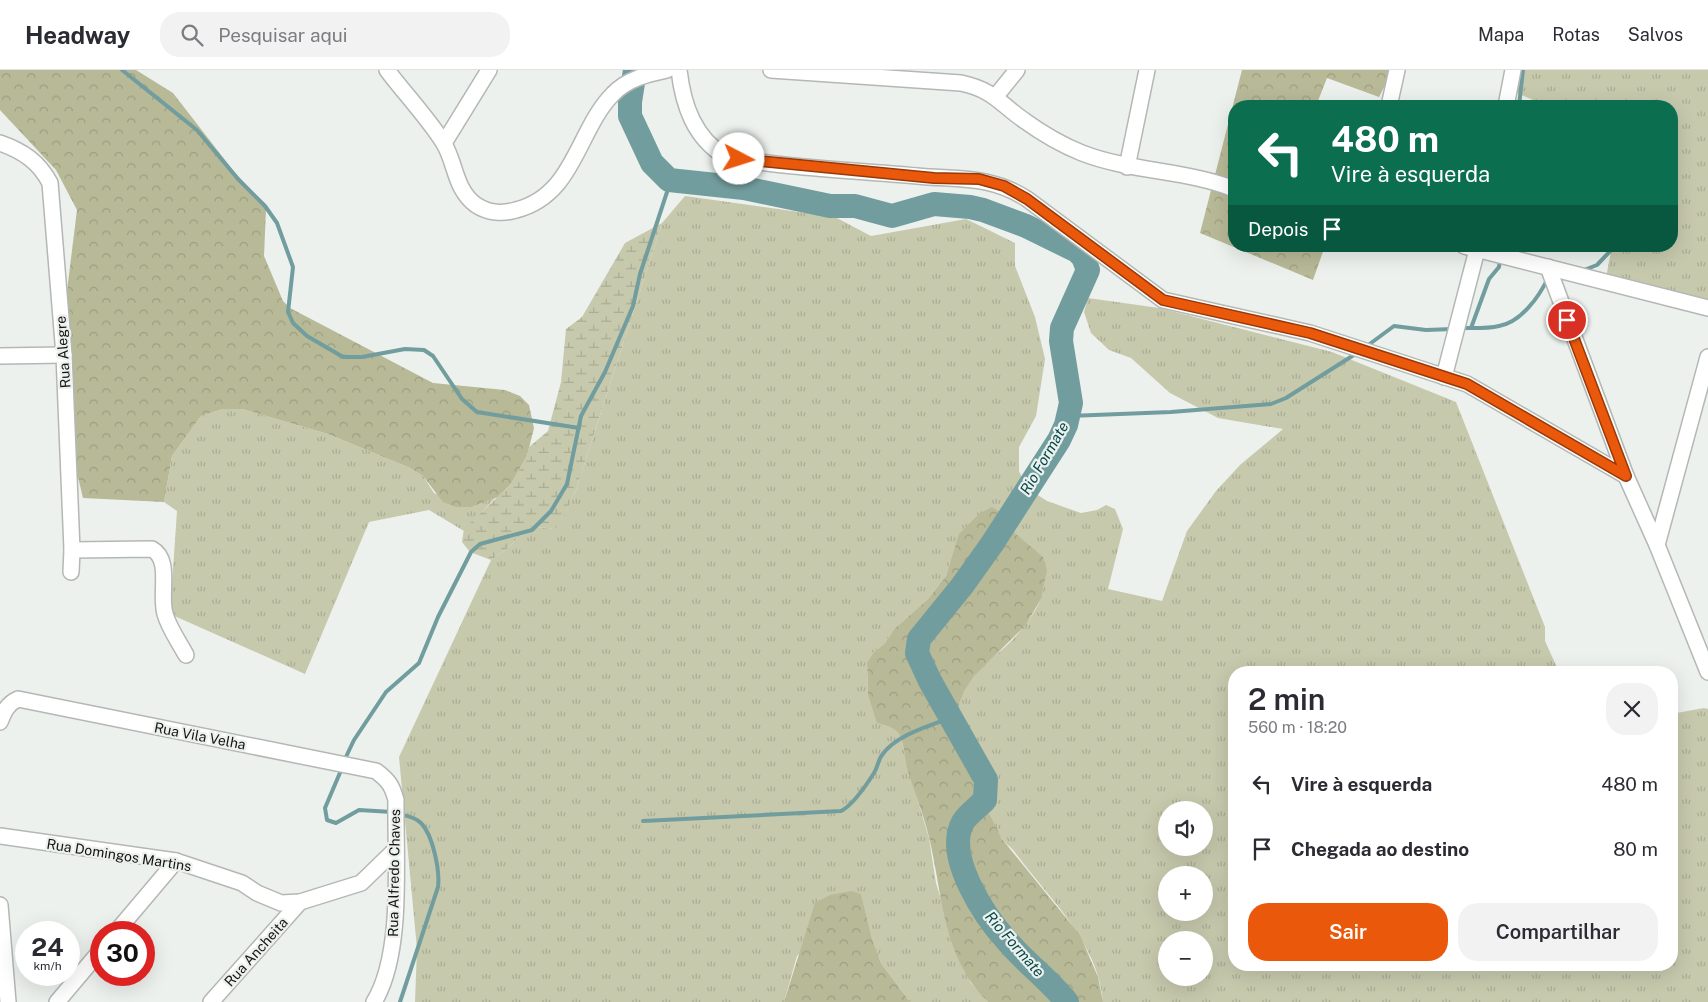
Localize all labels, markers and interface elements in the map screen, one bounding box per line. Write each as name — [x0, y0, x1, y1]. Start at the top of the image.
search box — [160, 12, 510, 57]
text: Headway — [25, 21, 130, 49]
icon: search — [178, 21, 206, 49]
text: Pesquisar aqui — [218, 24, 348, 46]
text: Mapa — [1478, 24, 1524, 45]
text: Rotas — [1552, 24, 1600, 45]
text: Salvos — [1628, 24, 1683, 45]
text: 480 m — [1331, 119, 1439, 160]
icon: left — [1248, 120, 1313, 185]
position arrow — [712, 132, 764, 184]
text: Vire à esquerda — [1331, 161, 1490, 187]
icon: arrive — [1318, 215, 1346, 243]
text: Depois — [1248, 218, 1308, 240]
pin — [1546, 299, 1588, 341]
icon: arrive — [1553, 306, 1581, 334]
street label: Rua Alegre — [52, 315, 74, 389]
water label: Rio Formate — [1016, 419, 1072, 497]
text: 2 min — [1248, 681, 1325, 717]
button: close — [1606, 683, 1658, 735]
text: 560 m · 18:20 — [1248, 718, 1347, 737]
street label: Rua Vila Velha — [153, 719, 247, 753]
icon: left — [1248, 770, 1276, 798]
text: Vire à esquerda — [1291, 773, 1432, 795]
text: 480 m — [1601, 773, 1658, 795]
map controls — [1158, 801, 1213, 986]
button: sound — [1158, 801, 1213, 856]
street label: Rua Alfredo Chaves — [385, 809, 403, 937]
icon: arrive — [1248, 835, 1276, 863]
street label: Rua Domingos Martins — [46, 836, 192, 874]
text: Chegada ao destino — [1291, 838, 1469, 860]
text: 80 m — [1613, 838, 1658, 860]
button: + — [1158, 866, 1213, 921]
button: Sair — [1248, 903, 1448, 961]
button: Compartilhar — [1458, 903, 1658, 961]
water label: Rio Formate — [982, 908, 1048, 980]
street label: Rua Ancheita — [221, 914, 291, 990]
speed limit sign: 30 — [90, 921, 155, 986]
button: − — [1158, 931, 1213, 986]
text: 24 — [31, 932, 64, 962]
text: km/h — [33, 959, 62, 973]

